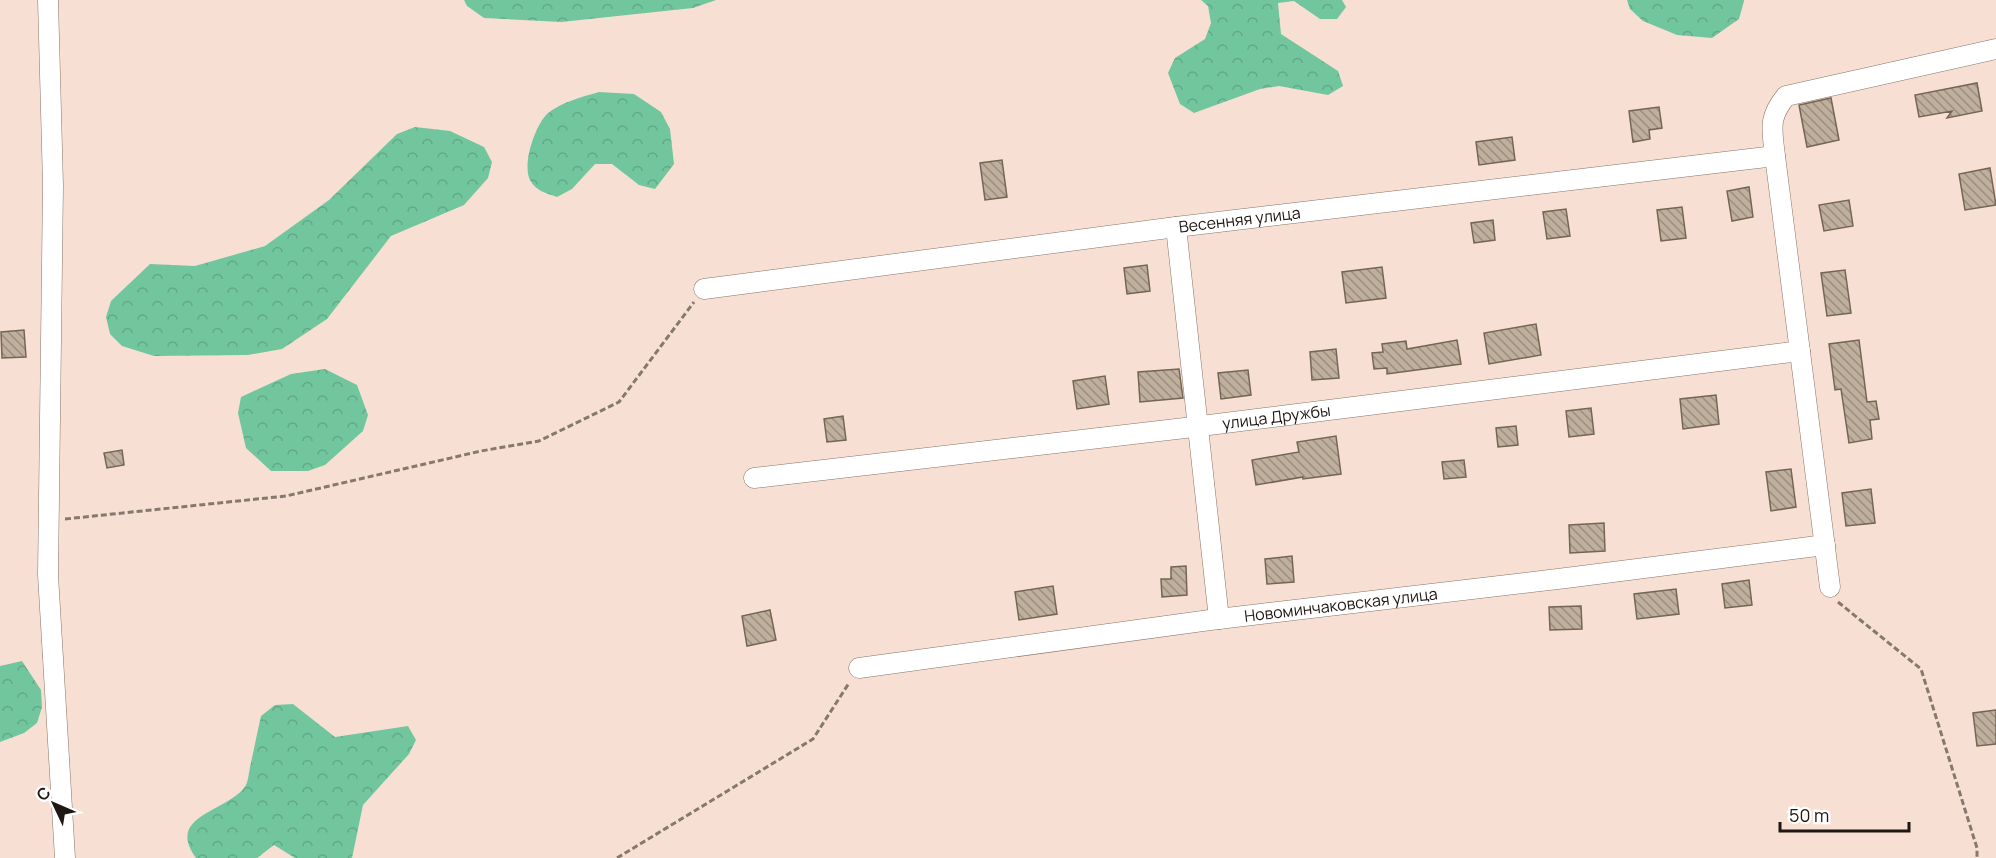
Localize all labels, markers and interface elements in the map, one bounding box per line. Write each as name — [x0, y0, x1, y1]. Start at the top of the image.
street label: Весенняя улица — [1177, 201, 1302, 238]
street label: улица Дружбы — [1221, 399, 1332, 434]
street label: Новоминчаковская улица — [1243, 582, 1439, 627]
north arrow — [24, 774, 84, 834]
text: С — [31, 782, 55, 805]
scale bar — [1780, 795, 1909, 833]
text: 50 m — [1789, 803, 1829, 827]

